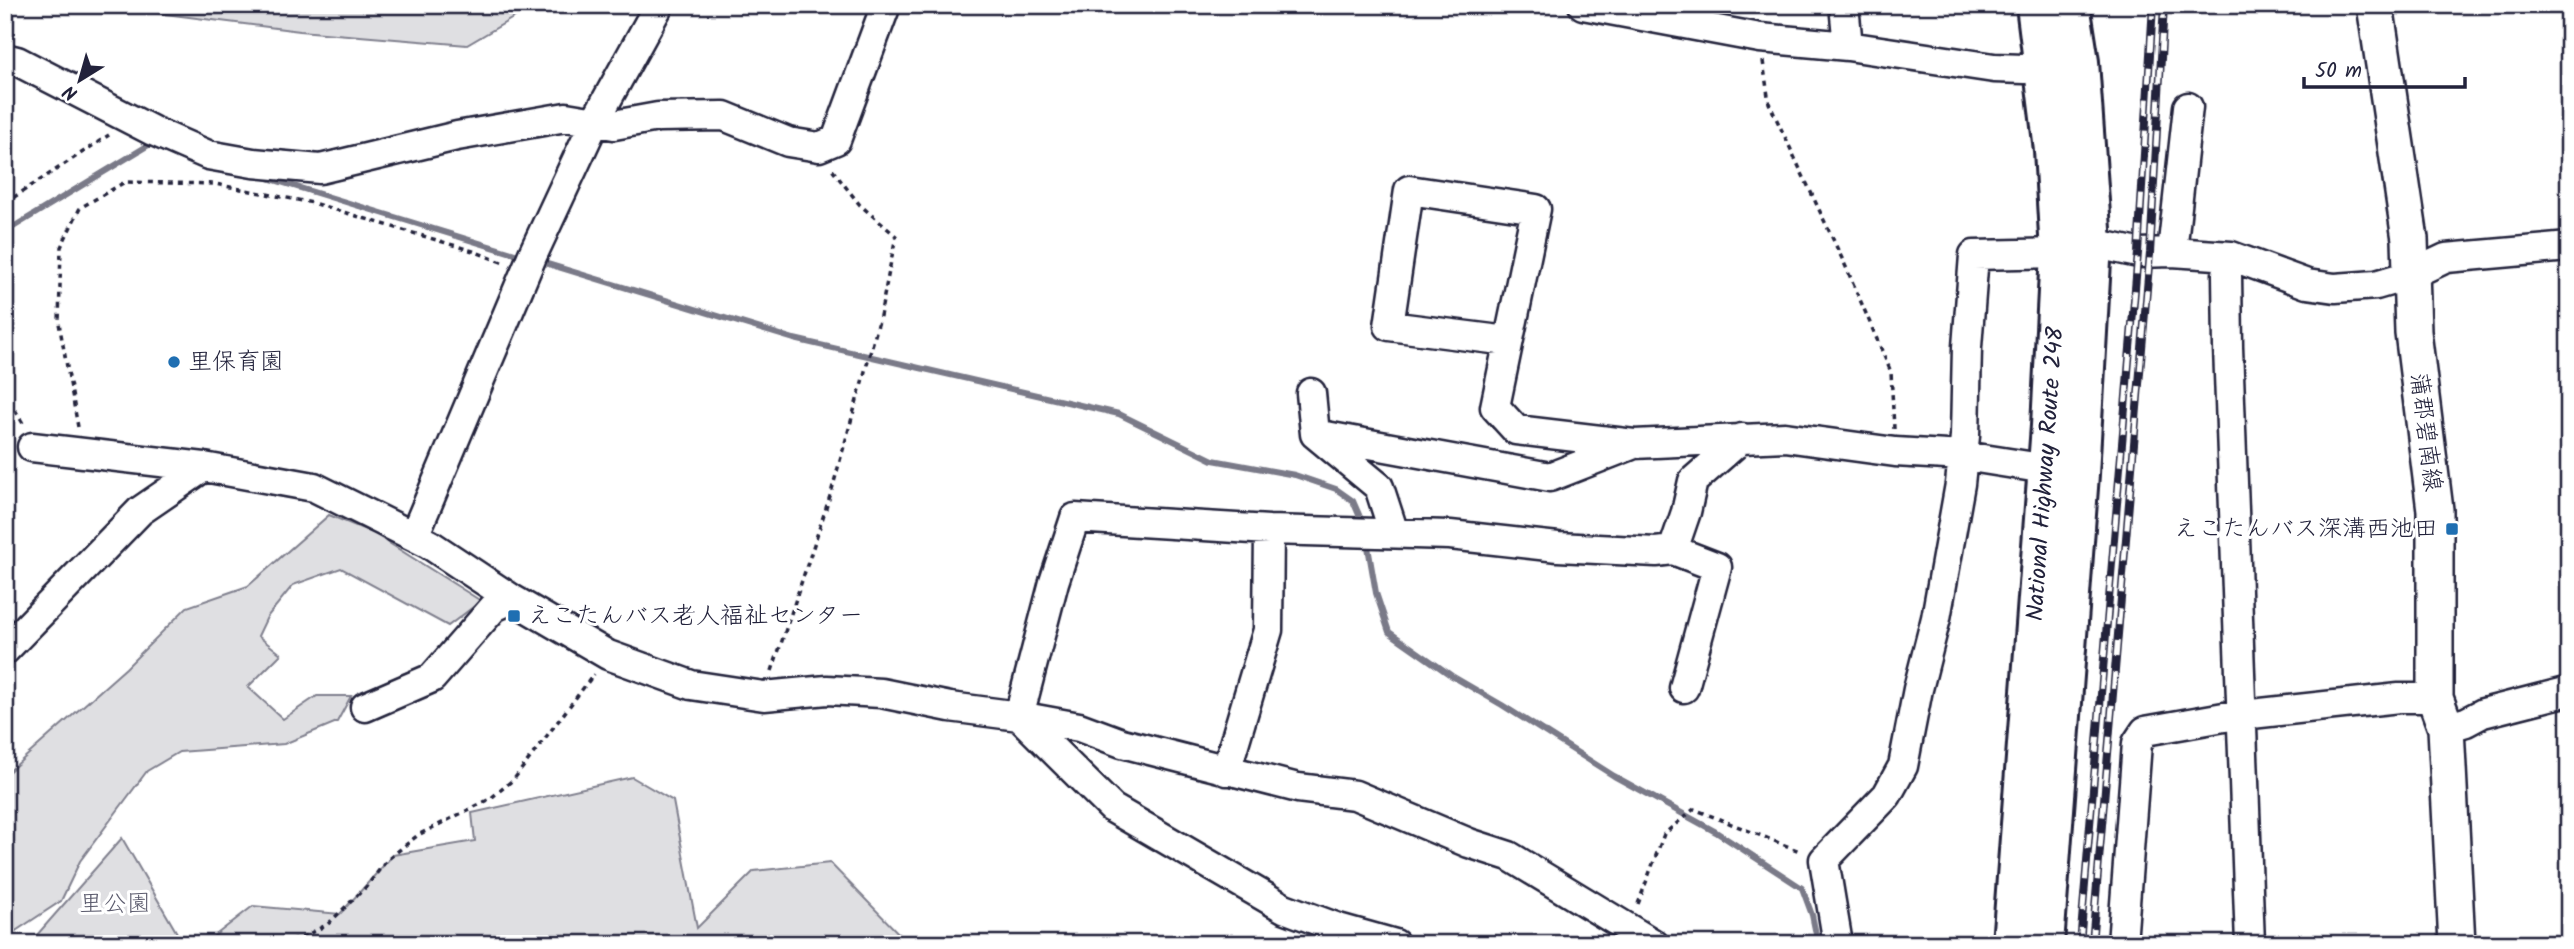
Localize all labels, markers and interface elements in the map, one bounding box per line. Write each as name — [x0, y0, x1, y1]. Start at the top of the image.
north arrow — [46, 46, 116, 116]
scale bar — [2304, 46, 2466, 90]
text: 50 m — [2315, 55, 2362, 88]
text: N — [57, 76, 85, 108]
street label: National Highway Route 248 — [2016, 325, 2076, 623]
place label: 里保育園 — [188, 343, 284, 382]
marker: 里保育園 — [166, 354, 182, 370]
street label: 蒲郡碧南線 — [2398, 370, 2452, 494]
place label: えこたんバス深溝西池田 — [2174, 510, 2438, 549]
marker: えこたんバス深溝西池田 — [2444, 521, 2460, 537]
place label: えこたんバス老人福祉センター — [528, 597, 863, 636]
marker: えこたんバス老人福祉センター — [506, 608, 522, 624]
park label: 里公園 — [79, 885, 151, 924]

